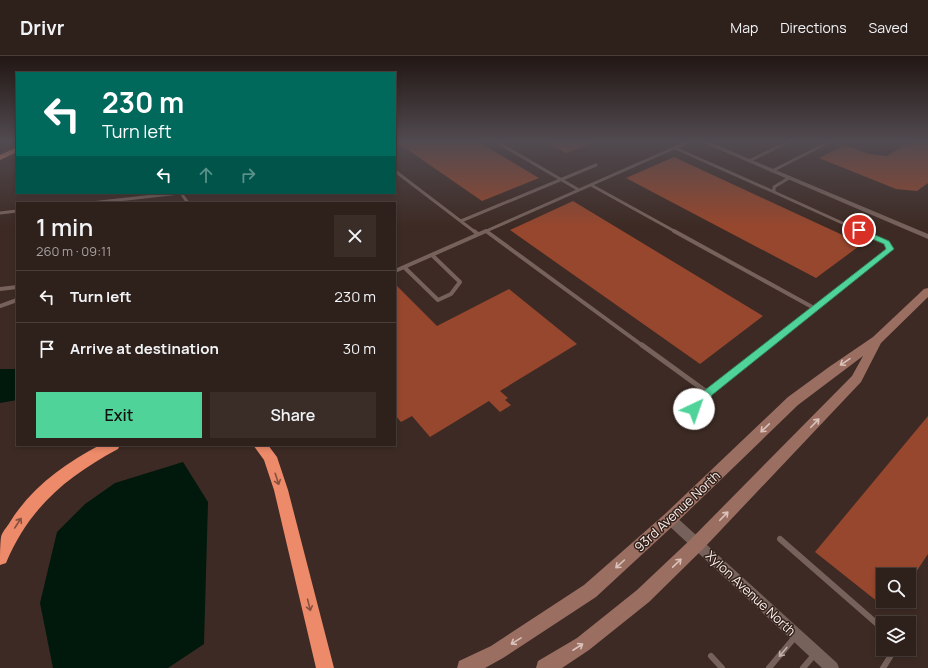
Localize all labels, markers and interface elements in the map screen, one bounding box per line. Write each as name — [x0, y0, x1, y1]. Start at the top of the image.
text: Drivr — [20, 15, 64, 41]
text: Map — [730, 18, 758, 37]
text: Directions — [780, 18, 847, 37]
text: Saved — [869, 18, 908, 37]
text: 230 m — [102, 83, 184, 121]
icon: left — [36, 88, 88, 140]
text: Turn left — [102, 119, 172, 143]
icon: left — [153, 164, 175, 186]
icon: ahead — [195, 164, 217, 186]
icon: right — [237, 164, 259, 186]
text: 1 min — [36, 210, 93, 243]
pin — [842, 213, 876, 247]
button: close — [334, 215, 376, 257]
icon: arrive — [848, 219, 870, 241]
text: 260 m · 09:11 — [36, 242, 111, 260]
icon: left — [36, 286, 58, 308]
text: Turn left — [70, 286, 132, 307]
text: 230 m — [334, 286, 376, 307]
icon: arrive — [36, 338, 58, 360]
text: Arrive at destination — [70, 338, 219, 359]
text: 30 m — [343, 338, 376, 359]
one-way arrow — [840, 358, 851, 366]
position arrow — [673, 388, 715, 430]
button: Exit — [36, 392, 202, 438]
button: Share — [210, 392, 376, 438]
one-way arrow — [810, 418, 820, 428]
one-way arrow — [760, 424, 770, 433]
street label: 93rd Avenue North — [630, 466, 724, 556]
one-way arrow — [274, 473, 281, 486]
one-way arrow — [720, 511, 729, 521]
one-way arrow — [15, 517, 23, 529]
street label: Xylon Avenue North — [702, 546, 800, 640]
one-way arrow — [672, 558, 682, 568]
one-way arrow — [615, 559, 625, 569]
map controls — [876, 568, 916, 656]
button: search — [876, 568, 916, 608]
one-way arrow — [306, 598, 314, 611]
button: layers — [876, 616, 916, 656]
one-way arrow — [511, 637, 522, 645]
one-way arrow — [572, 643, 583, 651]
one-way arrow — [778, 646, 787, 657]

